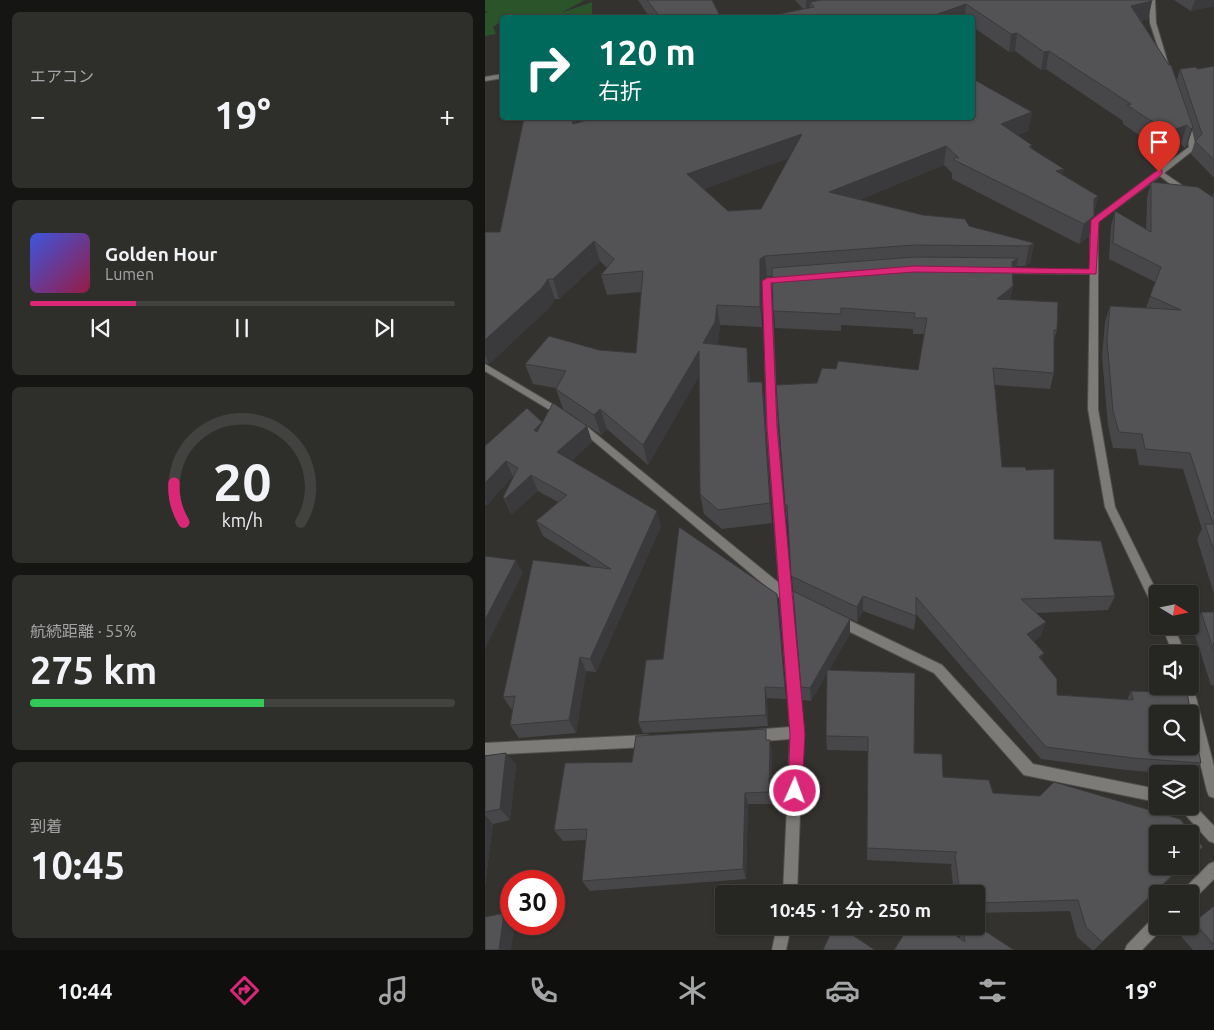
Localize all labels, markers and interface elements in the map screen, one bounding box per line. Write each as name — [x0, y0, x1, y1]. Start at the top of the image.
text: 120 m — [598, 32, 696, 72]
icon: right — [515, 35, 580, 100]
text: エアコン — [30, 67, 94, 85]
text: 右折 — [598, 78, 642, 103]
text: 19° — [214, 94, 271, 136]
text: − — [30, 100, 46, 131]
text: + — [439, 100, 455, 131]
pin — [1138, 121, 1180, 172]
icon: arrive — [1145, 128, 1173, 156]
text: Golden Hour — [105, 243, 217, 265]
text: Lumen — [105, 265, 154, 283]
icon: previous — [87, 314, 115, 342]
icon: pause — [228, 314, 256, 342]
icon: next — [370, 314, 398, 342]
text: 20 — [213, 453, 272, 511]
text: km/h — [222, 510, 263, 530]
north arrow — [1149, 585, 1199, 635]
map controls — [1149, 585, 1199, 935]
text: 航続距離 · 55% — [30, 622, 137, 640]
button: sound — [1149, 645, 1199, 695]
text: 275 km — [30, 649, 157, 691]
button: search — [1149, 705, 1199, 755]
position arrow — [768, 764, 820, 816]
button: layers — [1149, 765, 1199, 815]
text: 到着 — [30, 817, 62, 835]
button: + — [1149, 825, 1199, 875]
text: 10:45 — [30, 844, 125, 886]
speed limit sign: 30 — [500, 870, 565, 935]
button: − — [1149, 885, 1199, 935]
text: 10:45 · 1 分 · 250 m — [769, 899, 931, 921]
icon: directions — [227, 973, 262, 1008]
icon: music — [376, 973, 411, 1008]
icon: phone — [526, 973, 561, 1008]
icon: climate — [675, 973, 710, 1008]
icon: car — [825, 973, 860, 1008]
icon: filters — [975, 973, 1010, 1008]
text: 10:44 — [57, 978, 112, 1003]
text: 19° — [1124, 978, 1157, 1003]

